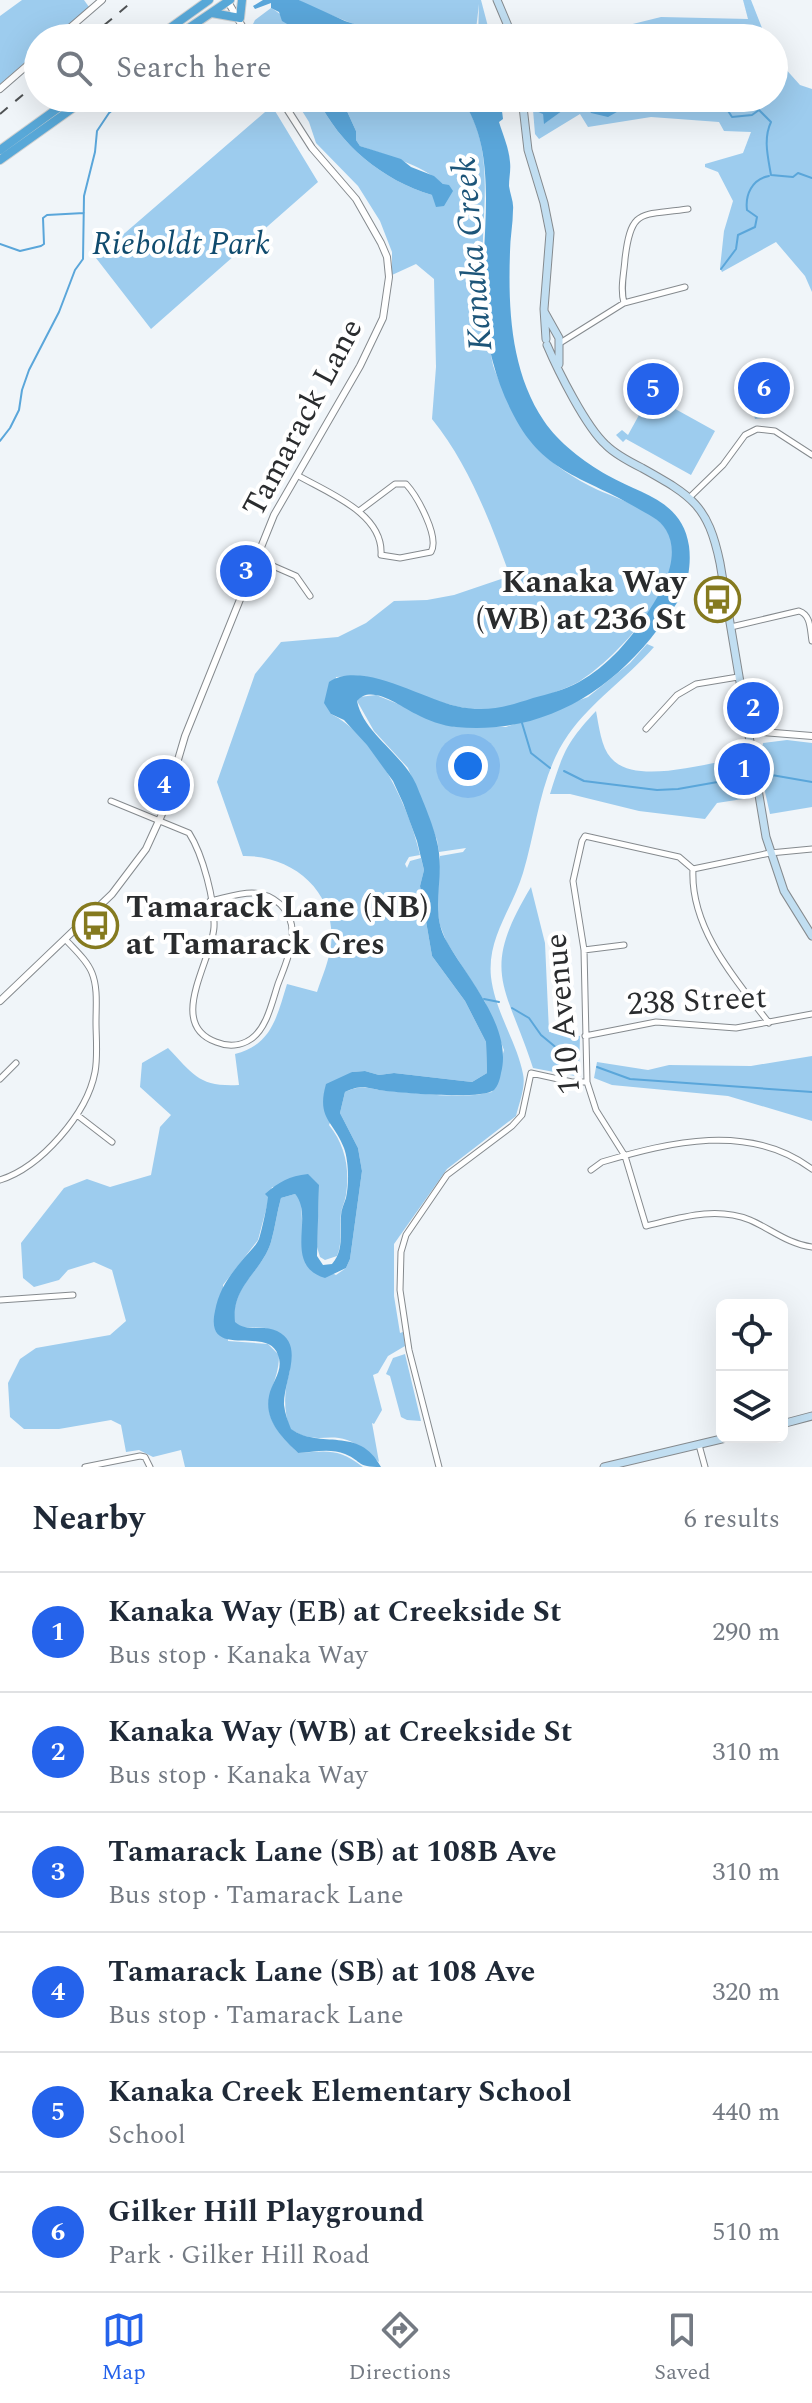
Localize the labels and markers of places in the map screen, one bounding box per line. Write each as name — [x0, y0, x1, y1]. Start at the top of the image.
pin: 6 — [738, 358, 790, 418]
pin: 5 — [627, 359, 679, 419]
pin: 3 — [220, 541, 272, 601]
place label: Kanaka Way (WB) at 236 St — [476, 558, 688, 644]
bus stop icon: Kanaka Way (WB) at 236 St — [693, 576, 741, 624]
pin: 2 — [727, 678, 779, 738]
pin: 1 — [718, 739, 770, 799]
pin: 4 — [138, 755, 190, 815]
place label: Tamarack Lane (NB) at Tamarack Cres — [126, 883, 428, 969]
bus stop icon: Tamarack Lane (NB) at Tamarack Cres — [71, 901, 119, 949]

